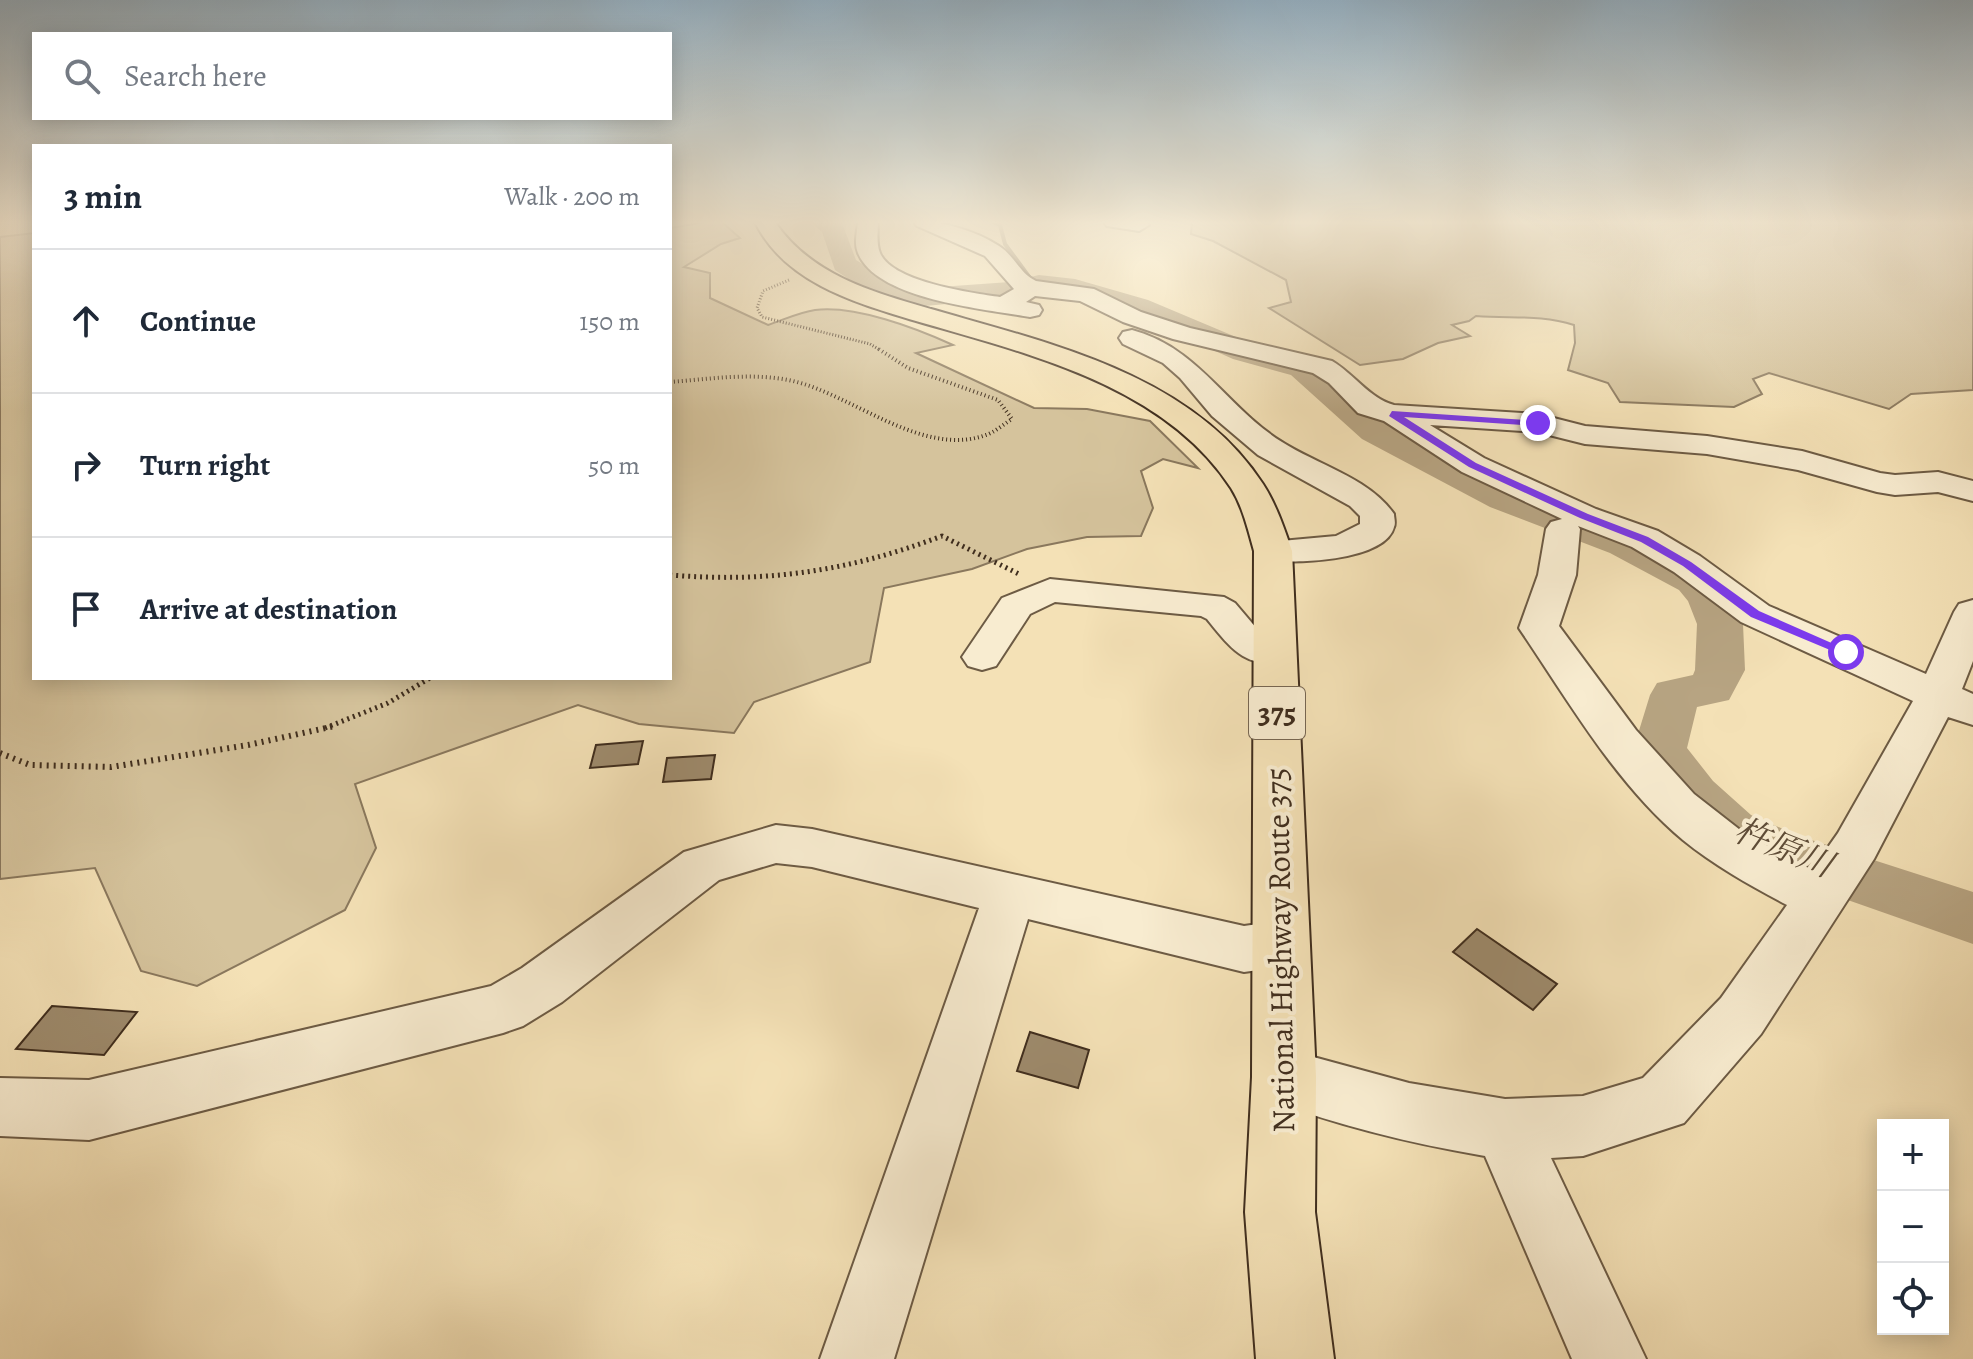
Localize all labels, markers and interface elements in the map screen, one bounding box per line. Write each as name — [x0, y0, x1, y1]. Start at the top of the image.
search box — [32, 32, 672, 120]
icon: search — [60, 54, 104, 98]
text: Search here — [124, 56, 267, 96]
text: 3 min — [64, 173, 142, 220]
text: Walk · 200 m — [504, 179, 640, 214]
icon: ahead — [64, 299, 108, 343]
text: Continue — [140, 301, 256, 341]
text: 150 m — [579, 304, 640, 339]
route end — [1520, 405, 1556, 441]
icon: right — [64, 443, 108, 487]
text: Turn right — [140, 445, 270, 485]
text: 50 m — [588, 448, 640, 483]
icon: arrive — [64, 587, 108, 631]
text: Arrive at destination — [140, 589, 397, 629]
route start — [1828, 634, 1864, 670]
road number: 375 — [1249, 687, 1305, 739]
street label: National Highway Route 375 — [1255, 767, 1305, 1133]
water label: 杵原川 — [1728, 807, 1844, 890]
map controls — [1877, 1119, 1949, 1335]
button: + — [1877, 1119, 1949, 1191]
button: − — [1877, 1191, 1949, 1263]
button: locate — [1877, 1263, 1949, 1335]

